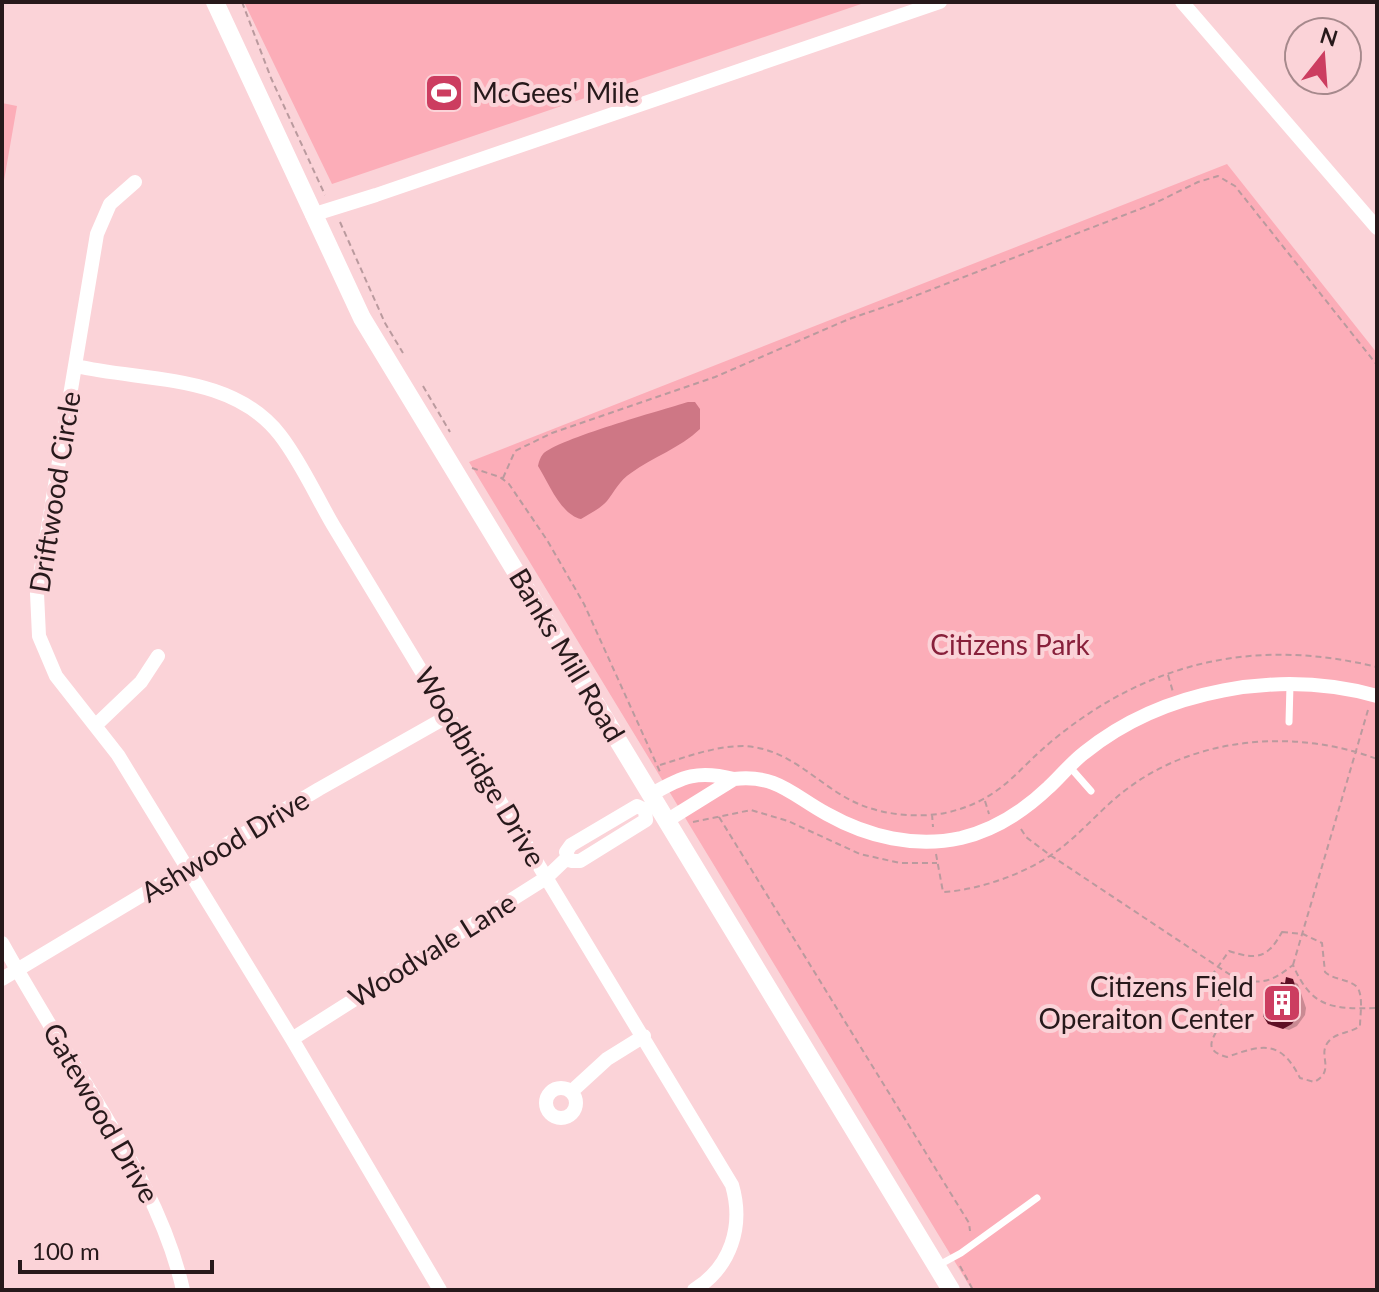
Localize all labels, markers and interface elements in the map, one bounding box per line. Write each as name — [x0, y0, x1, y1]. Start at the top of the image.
north arrow — [1283, 16, 1363, 96]
text: N — [1317, 21, 1341, 52]
sports icon: McGees' Mile — [423, 72, 465, 114]
place label: McGees' Mile — [472, 75, 639, 109]
street label: Driftwood Circle — [21, 389, 87, 595]
street label: Banks Mill Road — [503, 562, 633, 747]
park label: Citizens Park — [930, 627, 1091, 661]
street label: Woodbridge Drive — [408, 661, 554, 872]
street label: Ashwood Drive — [134, 782, 315, 909]
street label: Woodvale Lane — [342, 884, 521, 1014]
place label: Citizens Field Operaiton Center — [1039, 969, 1254, 1035]
building icon: Citizens Field Operaiton Center — [1261, 982, 1303, 1024]
street label: Gatewood Drive — [37, 1017, 167, 1208]
scale bar — [20, 1224, 212, 1274]
text: 100 m — [32, 1236, 100, 1265]

